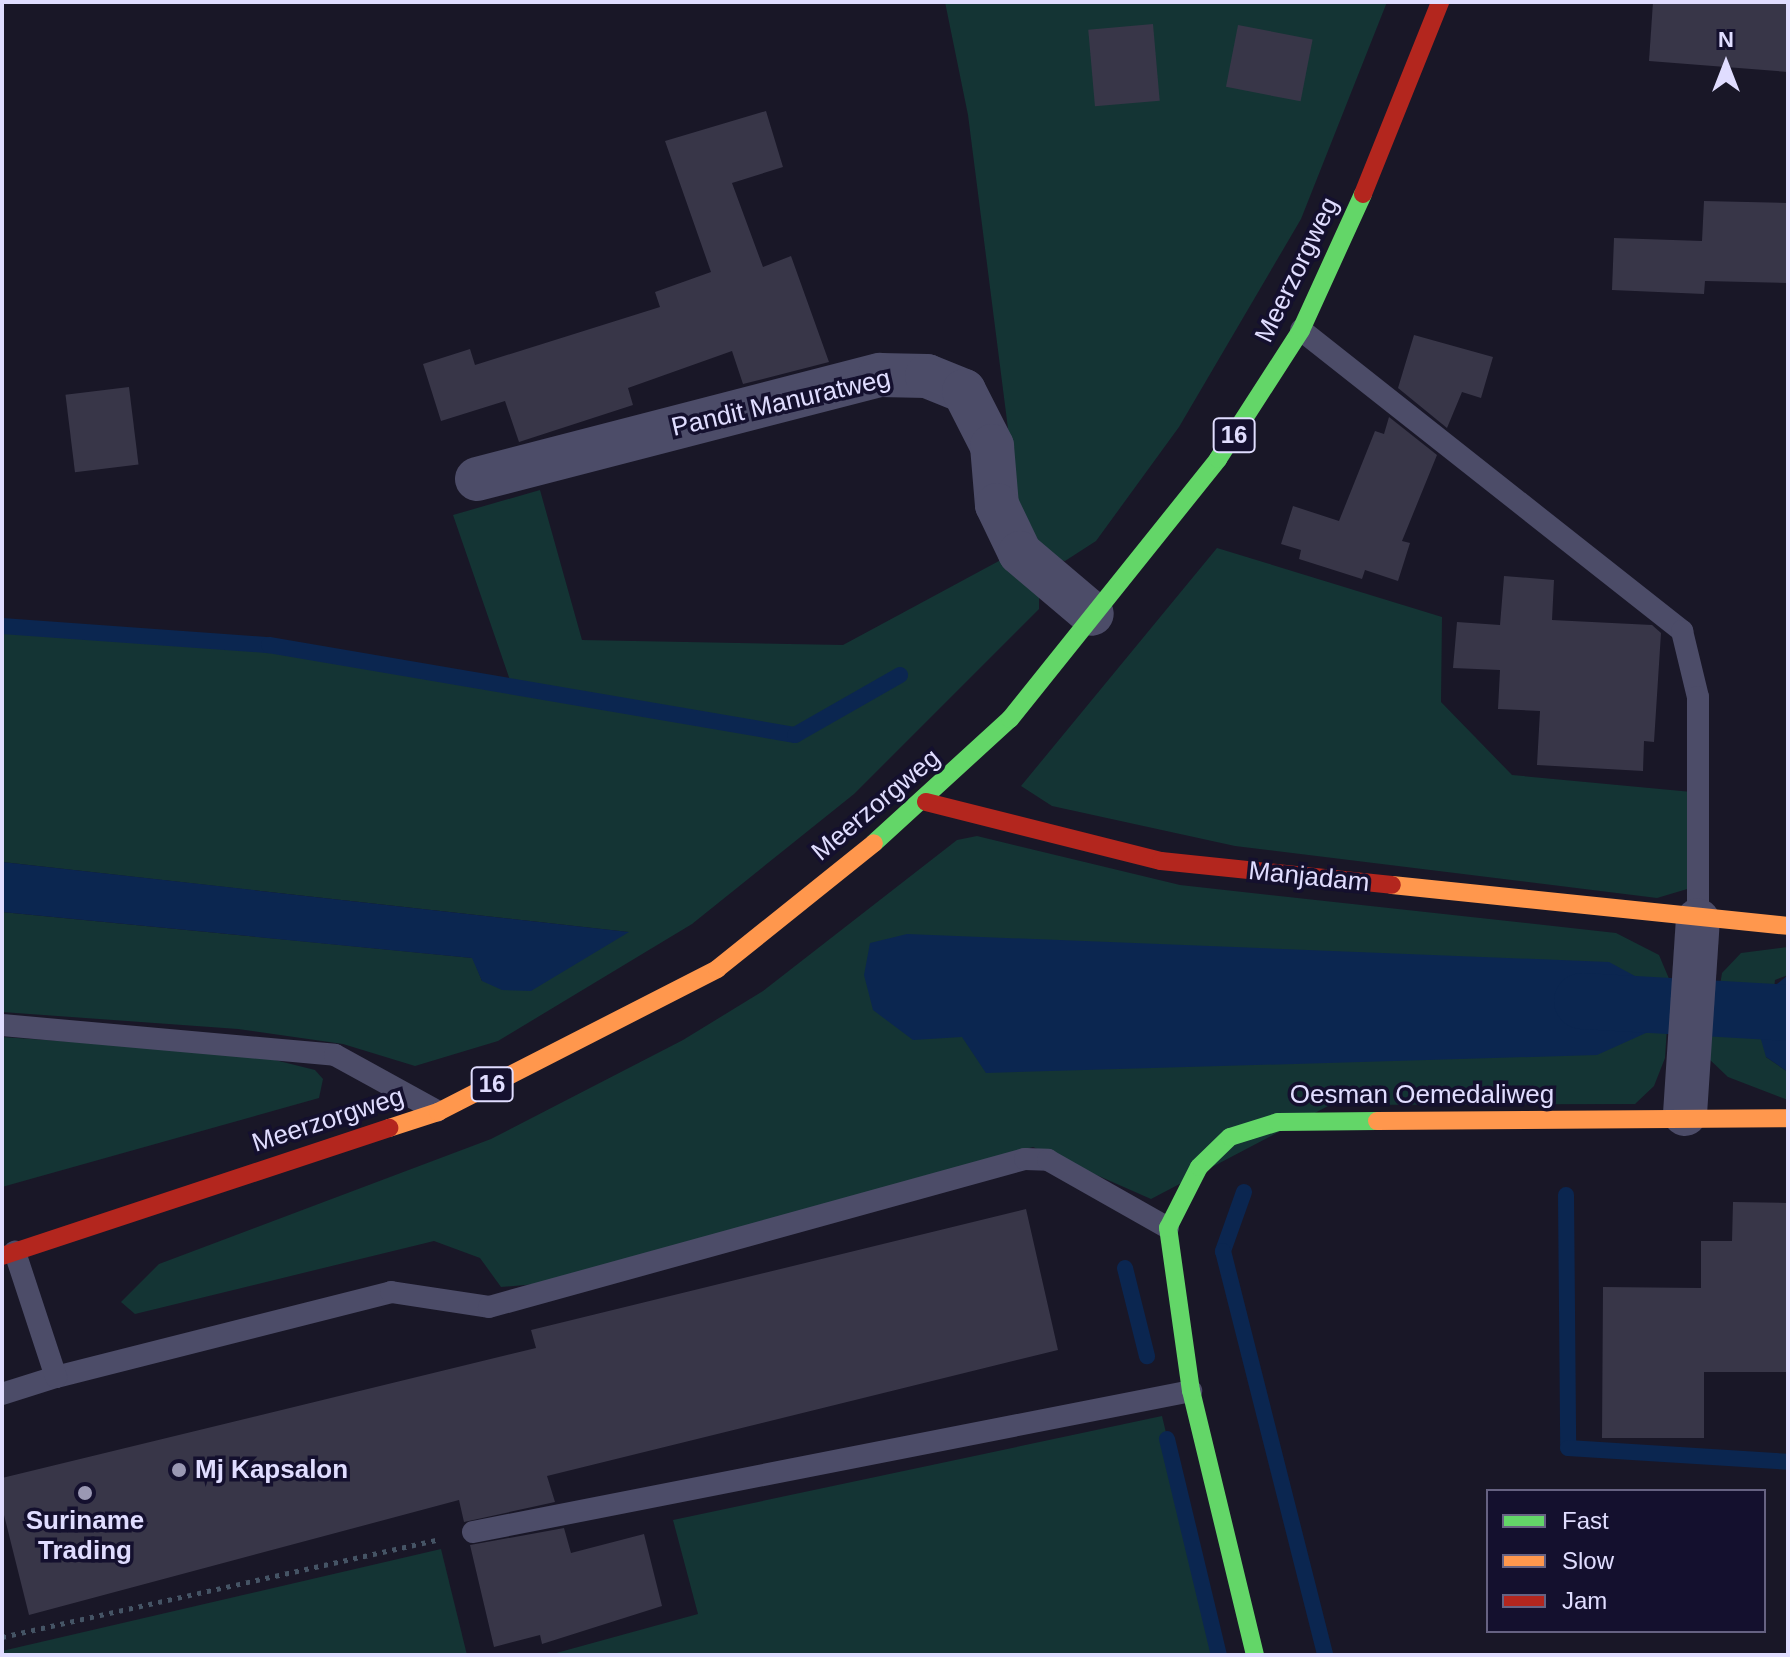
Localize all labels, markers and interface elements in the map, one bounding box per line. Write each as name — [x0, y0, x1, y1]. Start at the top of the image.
north arrow — [1686, 24, 1766, 104]
text: N — [1718, 27, 1734, 52]
street label: Meerzorgweg — [1248, 192, 1346, 348]
street label: Pandit Manuratweg — [668, 363, 894, 443]
road number: 16 — [1212, 415, 1256, 455]
street label: Meerzorgweg — [806, 742, 946, 868]
street label: Manjadam — [1247, 855, 1371, 899]
road number: 16 — [470, 1064, 514, 1104]
street label: Oesman Oemedaliweg — [1290, 1079, 1554, 1111]
street label: Meerzorgweg — [248, 1081, 408, 1159]
place label: Mj Kapsalon — [195, 1454, 348, 1486]
marker: Mj Kapsalon — [170, 1461, 188, 1479]
marker: Suriname Trading — [76, 1484, 94, 1502]
legend — [1486, 1489, 1766, 1633]
place label: Suriname Trading — [26, 1505, 144, 1566]
text: Fast — [1562, 1507, 1609, 1534]
text: Slow — [1562, 1547, 1614, 1574]
text: Jam — [1562, 1587, 1607, 1614]

